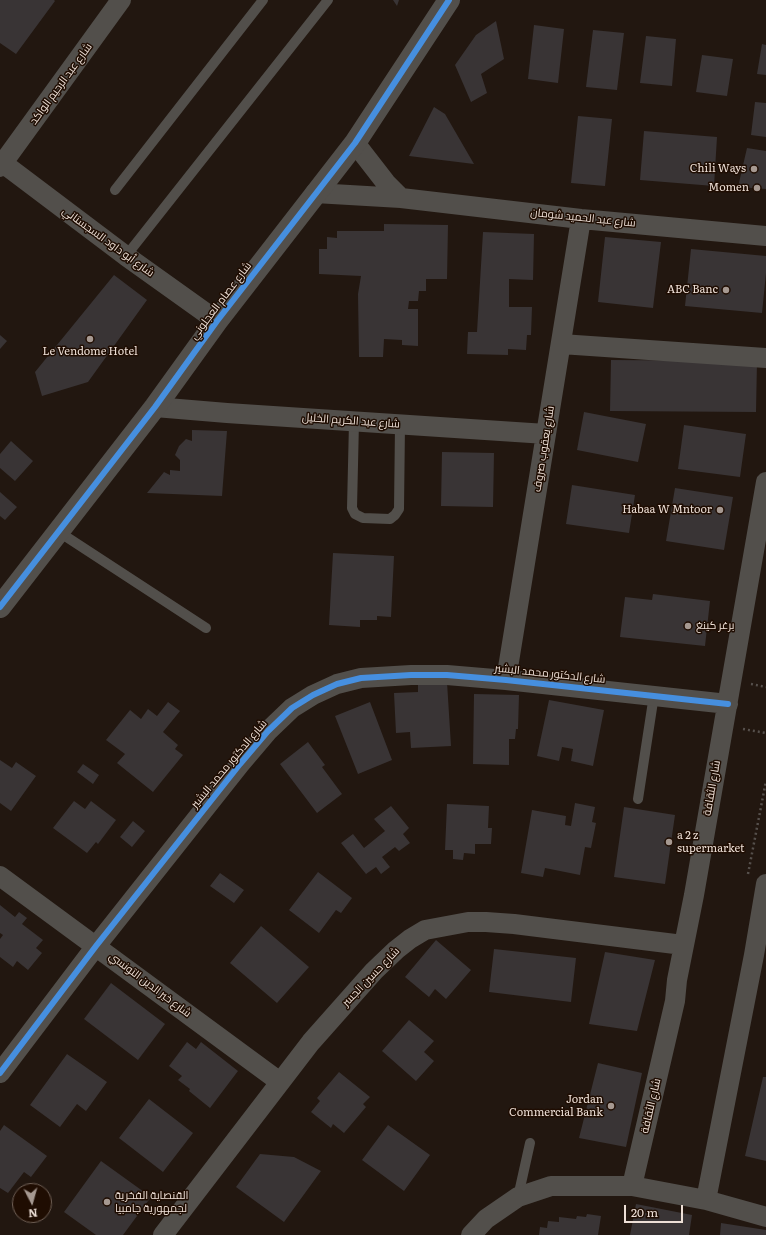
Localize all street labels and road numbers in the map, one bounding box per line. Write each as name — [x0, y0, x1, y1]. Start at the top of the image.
street label: شارع عبد الرحيم الواكد — [27, 41, 95, 127]
street label: شارع أبو داود السجستاني — [59, 204, 157, 280]
street label: شارع عبد الحميد شومان — [530, 206, 636, 230]
street label: شارع عصام العجلوني — [188, 260, 254, 342]
street label: شارع يعقوب صروف — [531, 405, 557, 493]
street label: شارع عبد الكريم الخليل — [302, 411, 400, 431]
street label: شارع الدكتور محمد البشير — [494, 662, 606, 686]
street label: شارع الدكتور محمد البشير — [188, 717, 270, 811]
street label: شارع الثقافة — [701, 759, 723, 817]
street label: شارع حسين الجسر — [339, 945, 403, 1009]
street label: شارع خير الدين التونسي — [106, 950, 194, 1020]
street label: شارع الثقافة — [638, 1077, 664, 1135]

